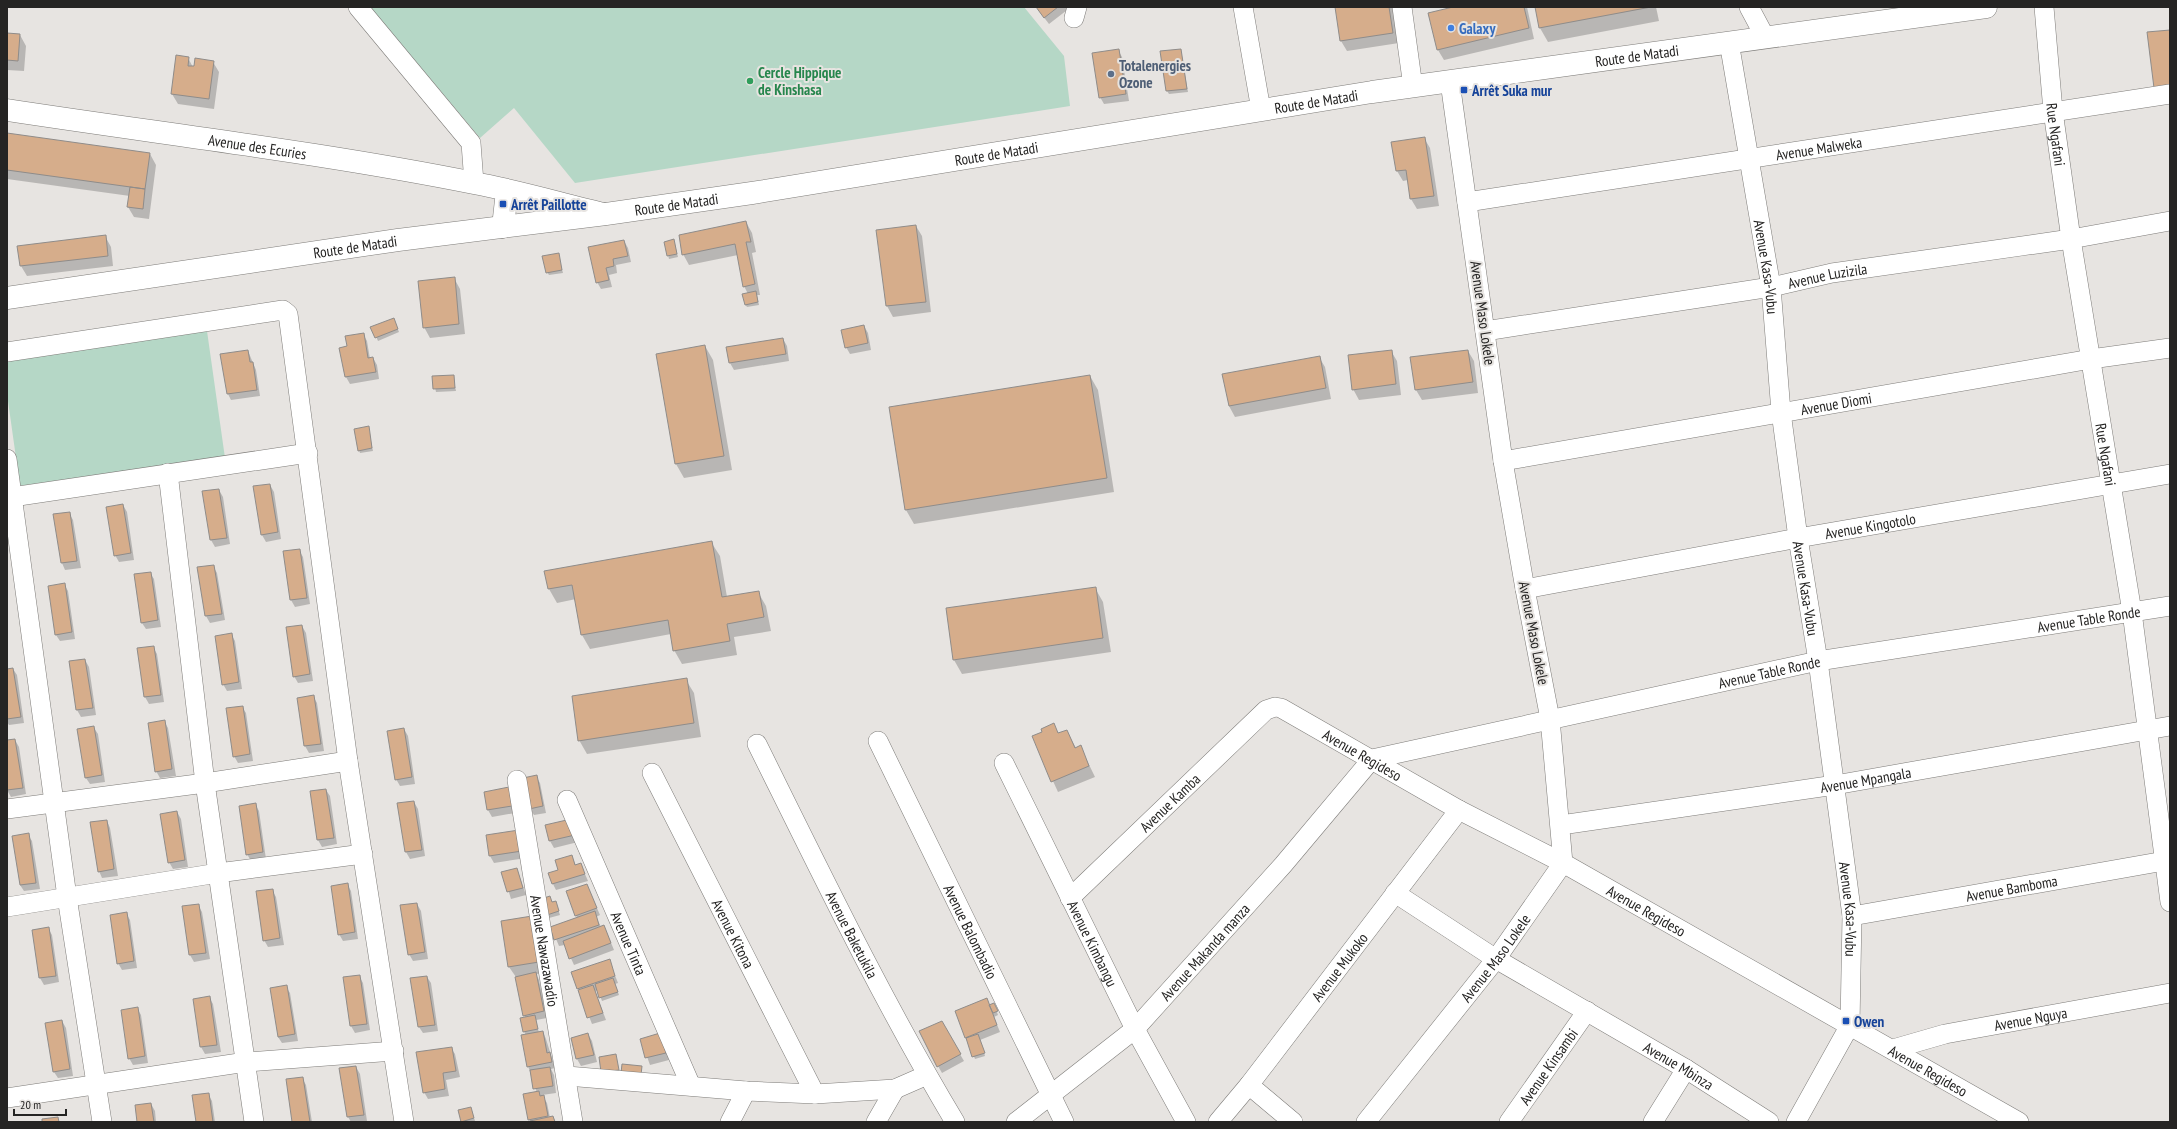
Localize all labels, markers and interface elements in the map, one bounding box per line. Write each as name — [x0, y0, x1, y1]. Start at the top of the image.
place label: Galaxy — [1459, 19, 1496, 38]
marker: Galaxy — [1446, 23, 1456, 33]
street label: Route de Matadi — [1594, 40, 1680, 71]
place label: Totalenergies Ozone — [1119, 56, 1191, 92]
place label: Cercle Hippique de Kinshasa — [758, 63, 842, 99]
marker: Totalenergies Ozone — [1106, 69, 1116, 79]
marker: Cercle Hippique de Kinshasa — [745, 76, 755, 86]
place label: Arrêt Suka mur — [1471, 81, 1553, 100]
street label: Route de Matadi — [1273, 85, 1359, 117]
marker: Arrêt Suka mur — [1459, 85, 1469, 95]
street label: Rue Ngafani — [2043, 102, 2070, 167]
street label: Avenue des Ecuries — [207, 130, 308, 163]
street label: Avenue Malweka — [1774, 132, 1863, 164]
street label: Route de Matadi — [953, 137, 1040, 169]
street label: Route de Matadi — [633, 188, 720, 219]
place label: Arrêt Paillotte — [510, 195, 587, 214]
marker: Arrêt Paillotte — [498, 199, 508, 209]
street label: Avenue Kasa-Vubu — [1750, 218, 1783, 315]
street label: Route de Matadi — [312, 231, 398, 262]
street label: Avenue Luzizila — [1786, 259, 1868, 292]
street label: Avenue Maso Lokele — [1466, 260, 1500, 366]
street label: Avenue Diomi — [1799, 388, 1873, 419]
street label: Rue Ngafani — [2092, 422, 2121, 487]
street label: Avenue Kingotolo — [1823, 508, 1917, 543]
street label: Avenue Kasa-Vubu — [1789, 540, 1823, 637]
street label: Avenue Maso Lokele — [1515, 580, 1553, 686]
street label: Avenue Table Ronde — [2036, 601, 2142, 636]
street label: Avenue Table Ronde — [1716, 651, 1822, 692]
street label: Avenue Regideso — [1320, 725, 1405, 785]
street label: Avenue Mpangala — [1819, 762, 1913, 797]
street label: Avenue Kamba — [1135, 769, 1204, 836]
street label: Avenue Kasa-Vubu — [1835, 860, 1862, 957]
street label: Avenue Bamboma — [1964, 870, 2059, 905]
street label: Avenue Regideso — [1604, 880, 1689, 940]
street label: Avenue Balombadio — [940, 881, 1002, 982]
street label: Avenue Baketukila — [822, 888, 882, 981]
street label: Avenue Nawazawadio — [526, 894, 563, 1008]
street label: Avenue Kitona — [708, 896, 759, 971]
street label: Avenue Kimbangu — [1064, 897, 1122, 990]
street label: Avenue Makanda manza — [1156, 899, 1253, 1004]
street label: Avenue Tinta — [607, 908, 651, 978]
street label: Avenue Maso Lokele — [1456, 910, 1534, 1006]
street label: Avenue Mukoko — [1307, 929, 1372, 1005]
street label: Avenue Nguya — [1992, 1002, 2069, 1034]
place label: Owen — [1854, 1012, 1885, 1031]
marker: Owen — [1841, 1016, 1851, 1026]
street label: Avenue Kinsambi — [1515, 1024, 1581, 1108]
street label: Avenue Mbinza — [1640, 1037, 1717, 1094]
street label: Avenue Regideso — [1885, 1040, 1971, 1100]
scale bar — [14, 1091, 66, 1117]
text: 20 m — [20, 1097, 41, 1112]

